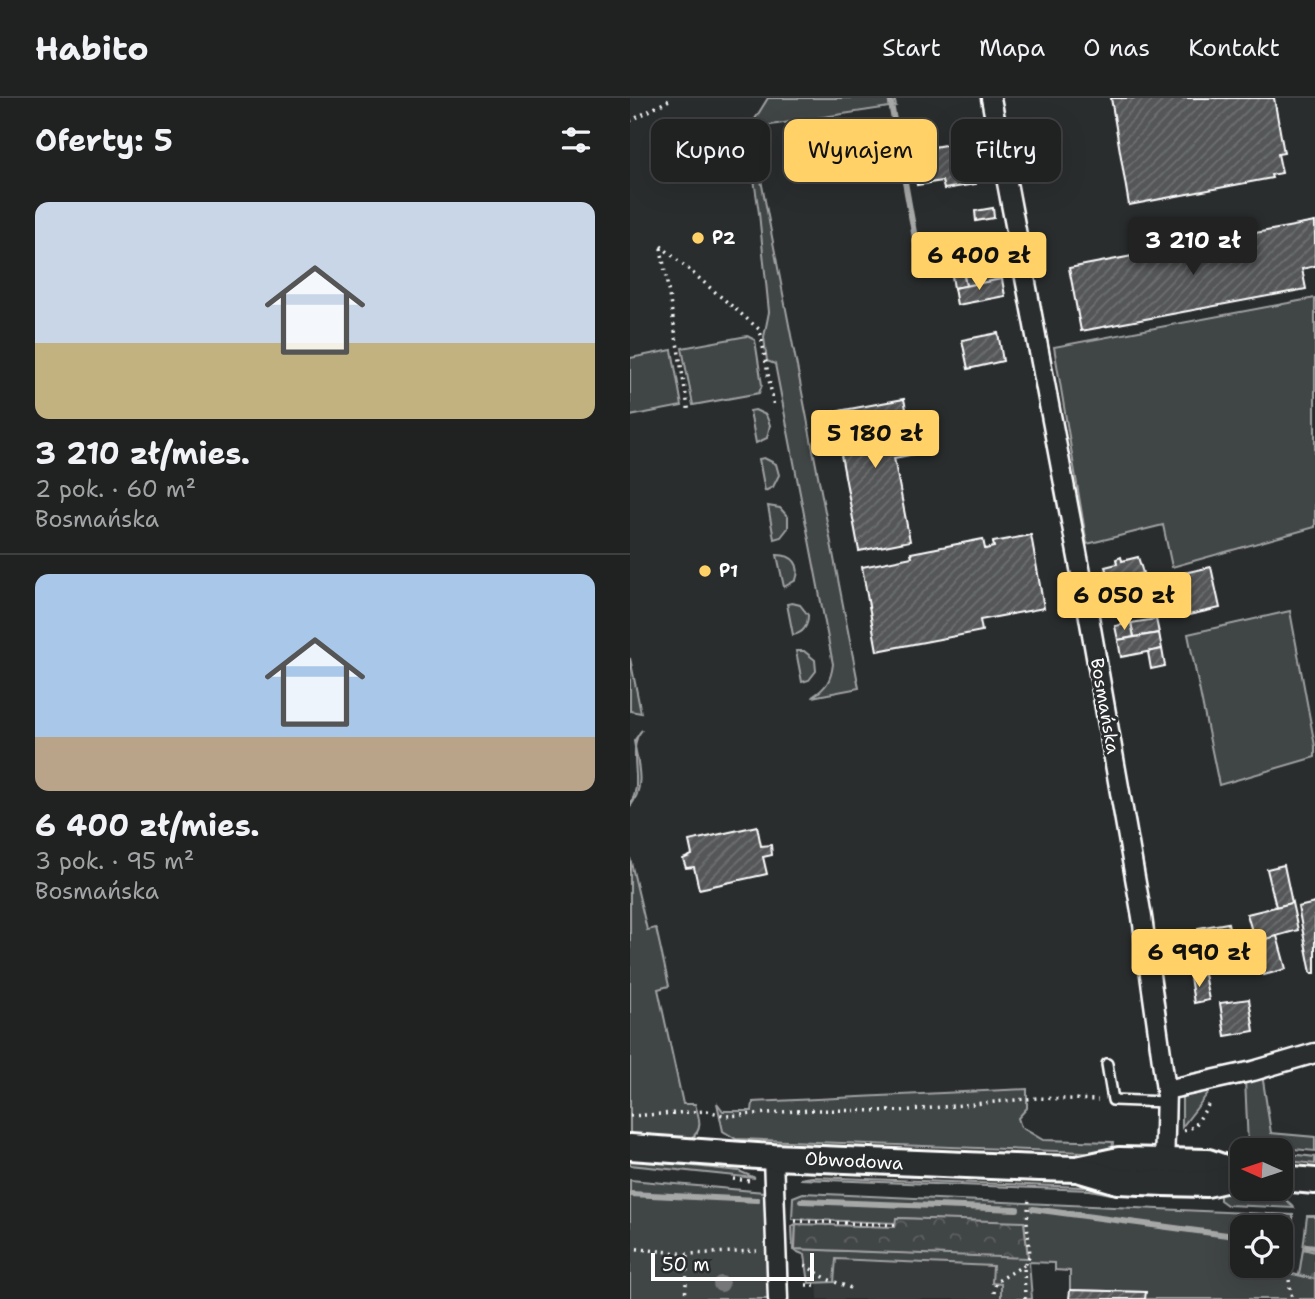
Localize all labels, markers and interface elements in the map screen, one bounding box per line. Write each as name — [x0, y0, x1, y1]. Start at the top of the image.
text: Habito — [35, 26, 149, 71]
text: Start — [882, 32, 941, 64]
text: Mapa — [979, 32, 1045, 64]
text: O nas — [1083, 32, 1150, 64]
text: Kontakt — [1188, 32, 1280, 64]
chip: Kupno — [651, 119, 770, 182]
chip: Wynajem — [784, 119, 937, 182]
chip: Filtry — [951, 119, 1061, 182]
text: Oferty: 5 — [35, 120, 173, 161]
icon: filters — [557, 121, 595, 159]
pin: 3 210 zł — [1121, 218, 1265, 277]
text: 3 210 zł — [1145, 225, 1241, 255]
place label: P2 — [712, 226, 736, 250]
marker: P2 — [690, 230, 706, 246]
pin: 6 400 zł — [907, 232, 1051, 292]
text: 6 400 zł — [927, 240, 1031, 270]
icon: home — [252, 247, 378, 373]
pin: 5 180 zł — [803, 410, 947, 470]
text: 5 180 zł — [827, 418, 923, 448]
text: 3 210 zł/mies. — [35, 433, 250, 474]
text: 2 pok. · 60 m² — [35, 474, 196, 504]
text: Bosmańska — [35, 504, 159, 534]
place label: P1 — [719, 559, 738, 583]
marker: P1 — [697, 563, 713, 579]
pin: 6 050 zł — [1052, 573, 1196, 632]
text: 6 050 zł — [1073, 580, 1175, 610]
icon: home — [252, 619, 378, 745]
street label: Bosmańska — [1085, 656, 1125, 756]
text: 6 400 zł/mies. — [35, 805, 260, 846]
text: 3 pok. · 95 m² — [35, 846, 194, 876]
text: Bosmańska — [35, 876, 159, 906]
pin: 6 990 zł — [1127, 930, 1271, 989]
text: 6 990 zł — [1148, 937, 1250, 967]
north arrow — [1230, 1138, 1293, 1200]
map controls — [1230, 1138, 1293, 1278]
street label: Obwodowa — [804, 1146, 904, 1176]
button: locate — [1230, 1215, 1293, 1278]
scale bar — [651, 1250, 814, 1282]
text: 50 m — [662, 1252, 710, 1277]

